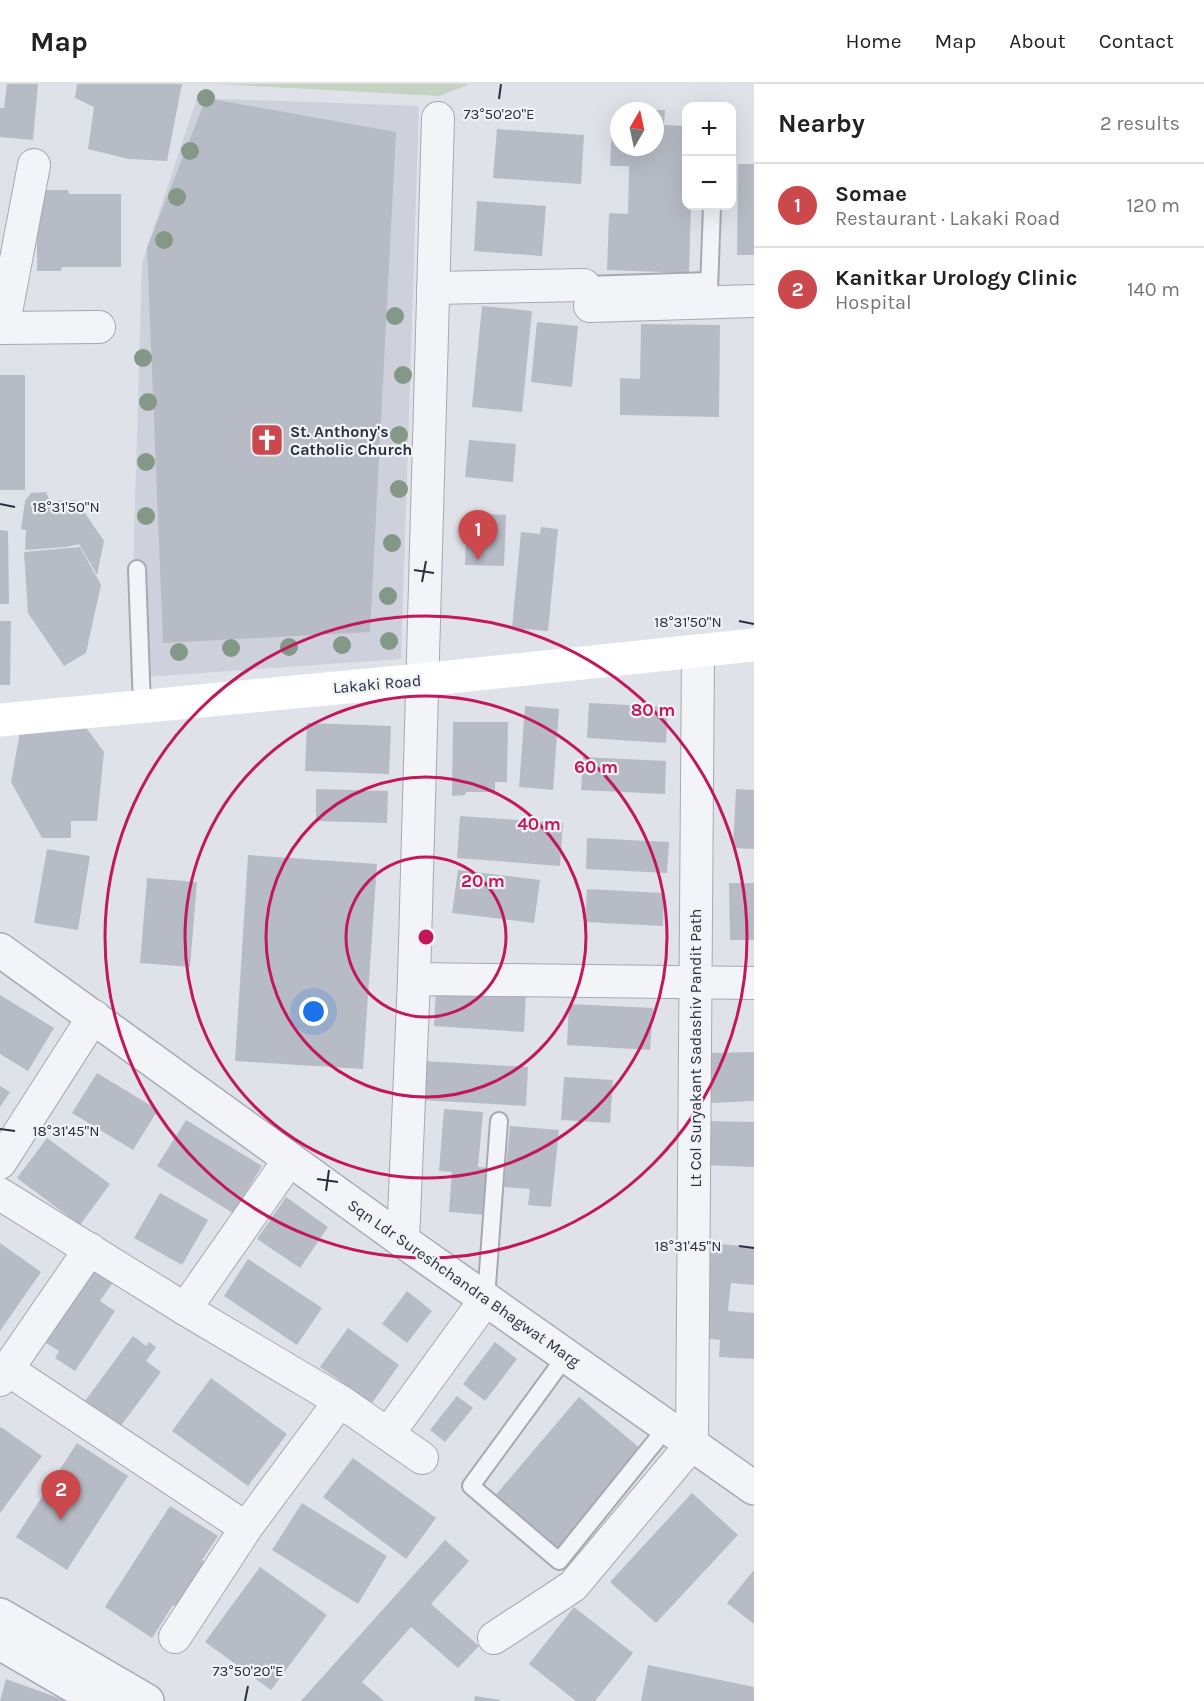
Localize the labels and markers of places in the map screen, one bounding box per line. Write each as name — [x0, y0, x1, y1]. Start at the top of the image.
church icon: St. Anthony's Catholic Church — [249, 422, 285, 458]
place label: St. Anthony's Catholic Church — [290, 422, 412, 459]
pin: 1 — [458, 510, 498, 560]
centre of rings — [416, 927, 436, 947]
pin: 2 — [42, 1470, 80, 1520]

